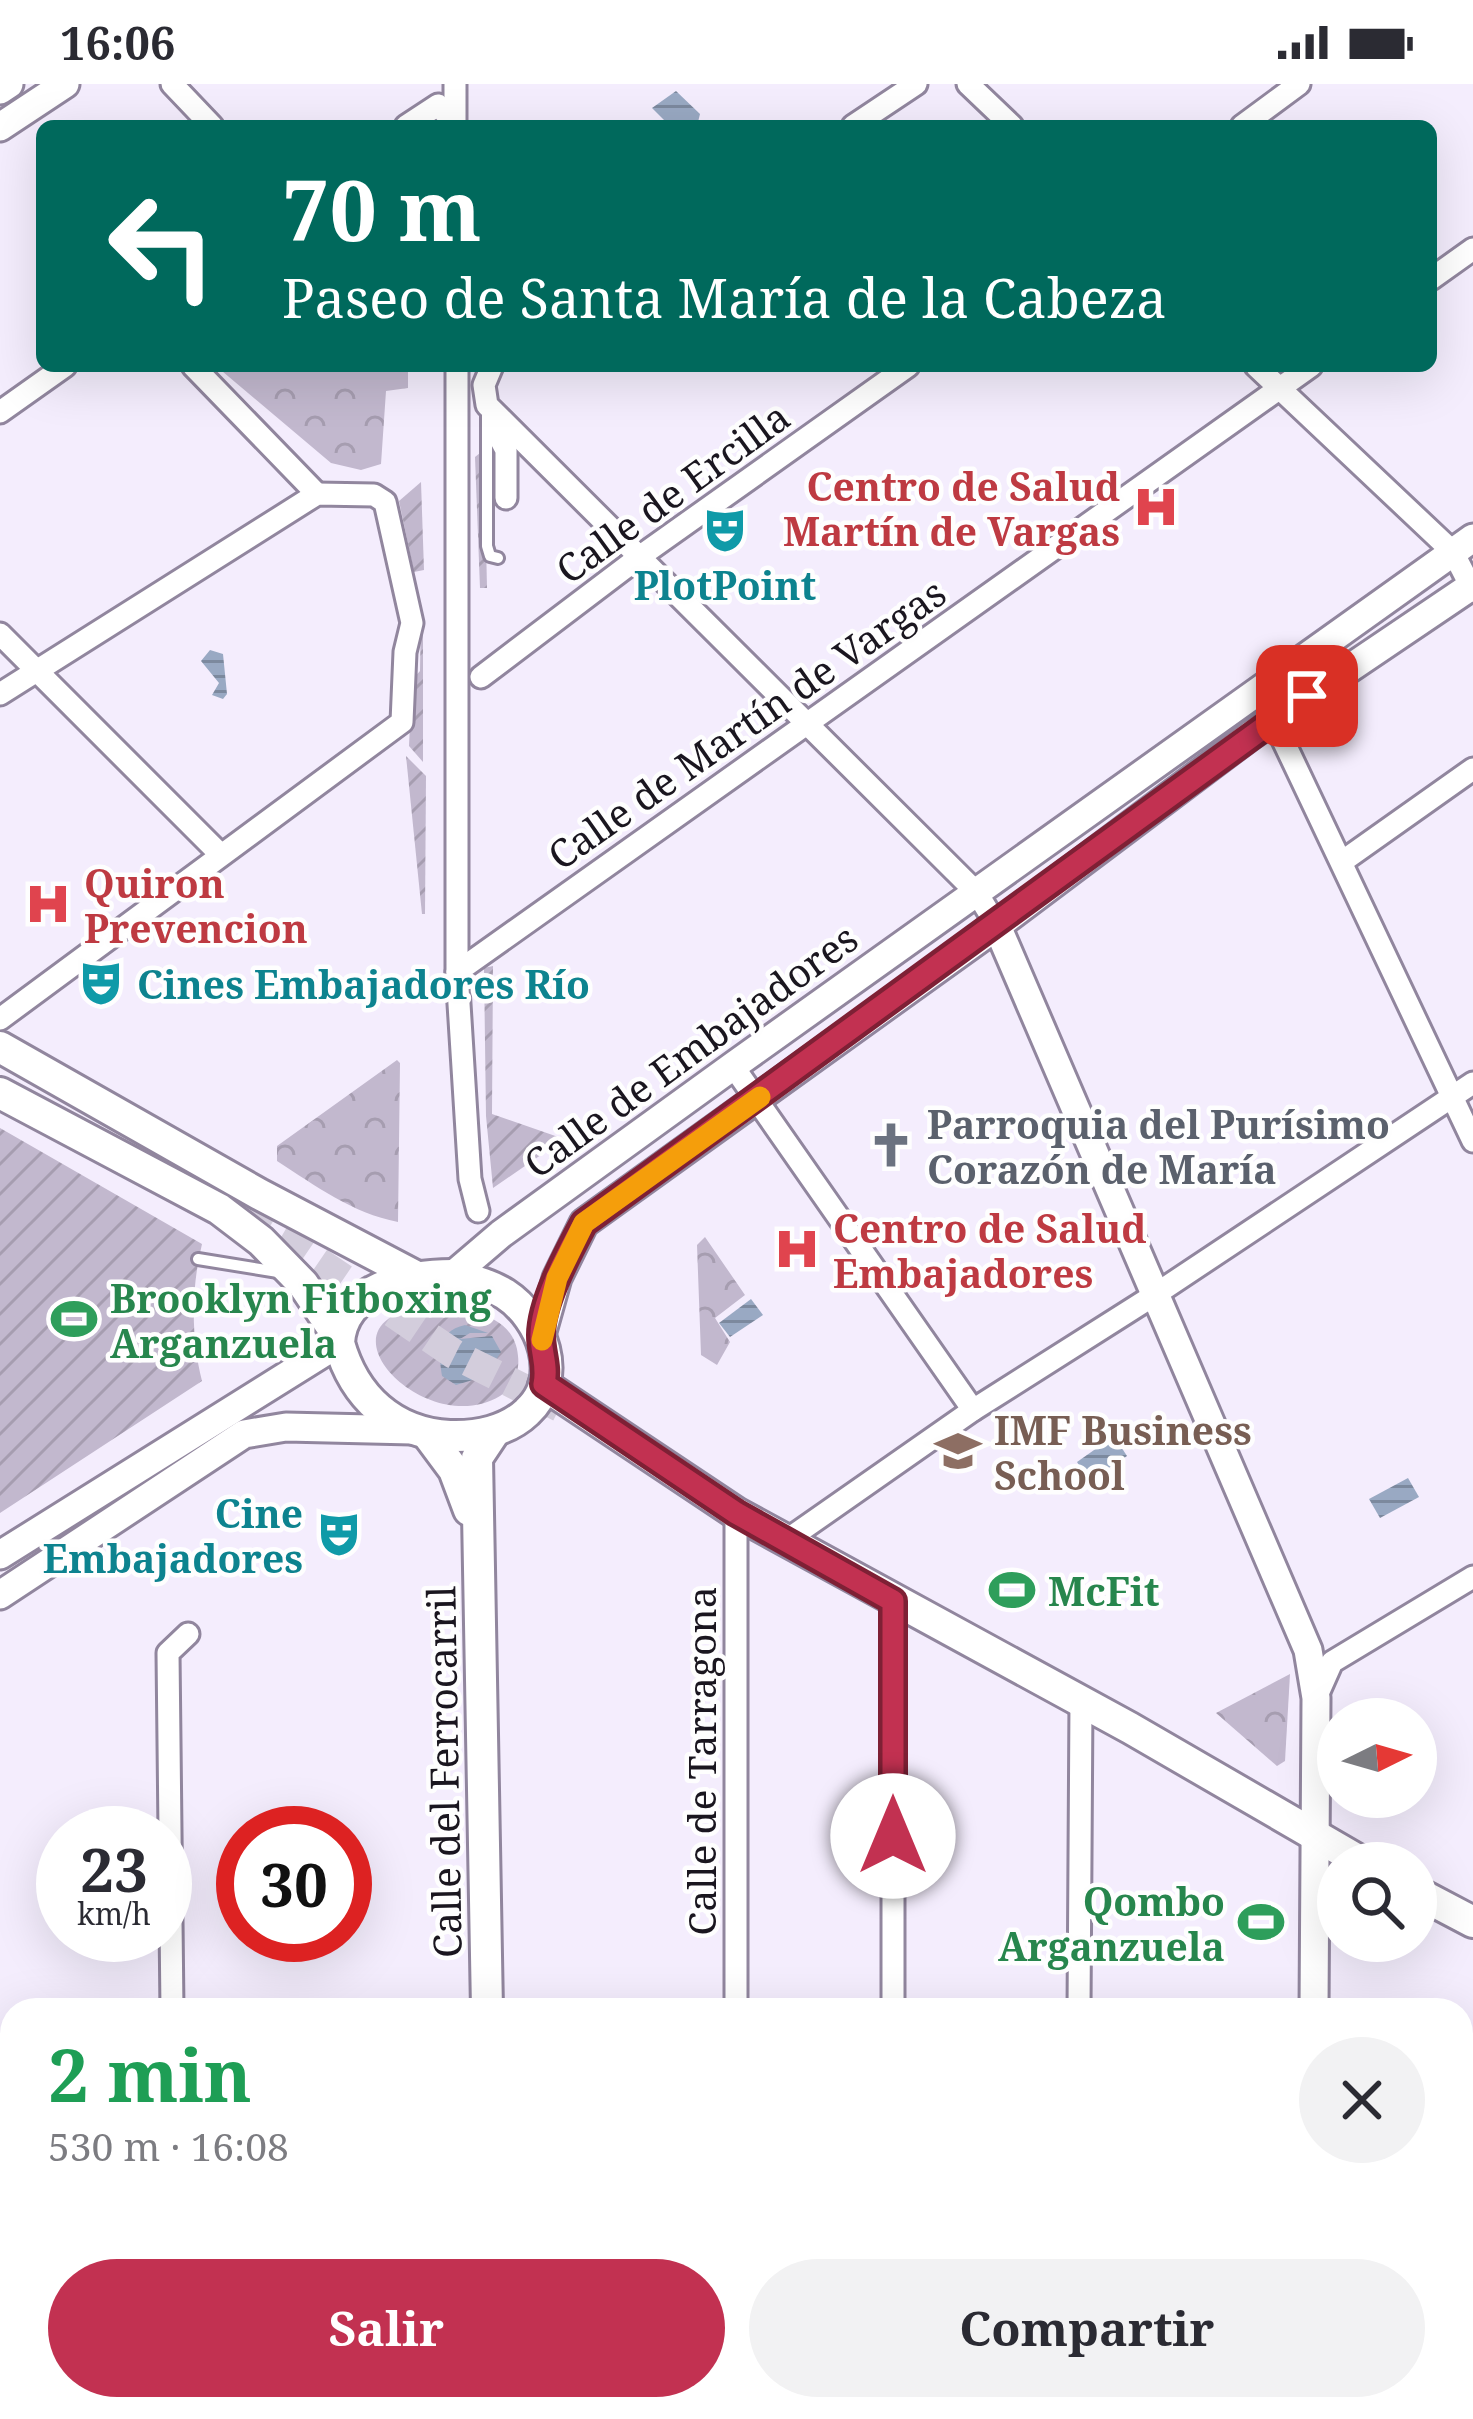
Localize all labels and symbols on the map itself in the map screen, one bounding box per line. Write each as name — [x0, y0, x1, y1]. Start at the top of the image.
street label: Calle de Ercilla — [545, 389, 799, 595]
place label: Centro de Salud Martín de Vargas — [783, 459, 1120, 557]
hospital icon: Centro de Salud Martín de Vargas — [1131, 482, 1181, 532]
theatre icon: PlotPoint — [700, 505, 750, 555]
place label: PlotPoint — [634, 558, 817, 611]
street label: Calle de Martín de Vargas — [537, 565, 955, 881]
pin — [1256, 645, 1358, 747]
place label: Quiron Prevencion — [84, 856, 308, 954]
hospital icon: Quiron Prevencion — [23, 879, 73, 929]
street label: Calle de Embajadores — [513, 911, 867, 1189]
place label: Cines Embajadores Río — [137, 957, 590, 1010]
theatre icon: Cines Embajadores Río — [76, 958, 126, 1008]
place label: Parroquia del Purísimo Corazón de María — [927, 1097, 1390, 1195]
church icon: Parroquia del Purísimo Corazón de María — [866, 1120, 916, 1170]
place label: Centro de Salud Embajadores — [833, 1201, 1146, 1299]
hospital icon: Centro de Salud Embajadores — [772, 1224, 822, 1274]
place label: Brooklyn Fitboxing Arganzuela — [110, 1271, 492, 1369]
sports icon: Brooklyn Fitboxing Arganzuela — [49, 1294, 99, 1344]
place label: IMF Business School — [994, 1403, 1252, 1501]
school or university icon: IMF Business School — [933, 1426, 983, 1476]
place label: Cine Embajadores — [43, 1486, 303, 1584]
theatre icon: Cine Embajadores — [314, 1509, 364, 1559]
place label: McFit — [1048, 1564, 1160, 1617]
sports icon: McFit — [987, 1565, 1037, 1615]
street label: Calle del Ferrocarril — [413, 1585, 473, 1959]
street label: Calle de Tarragona — [674, 1586, 727, 1936]
north arrow — [1317, 1698, 1437, 1818]
position arrow — [830, 1773, 956, 1899]
speed limit sign: 30 — [216, 1806, 372, 1962]
place label: Qombo Arganzuela — [998, 1874, 1225, 1972]
sports icon: Qombo Arganzuela — [1236, 1897, 1286, 1947]

